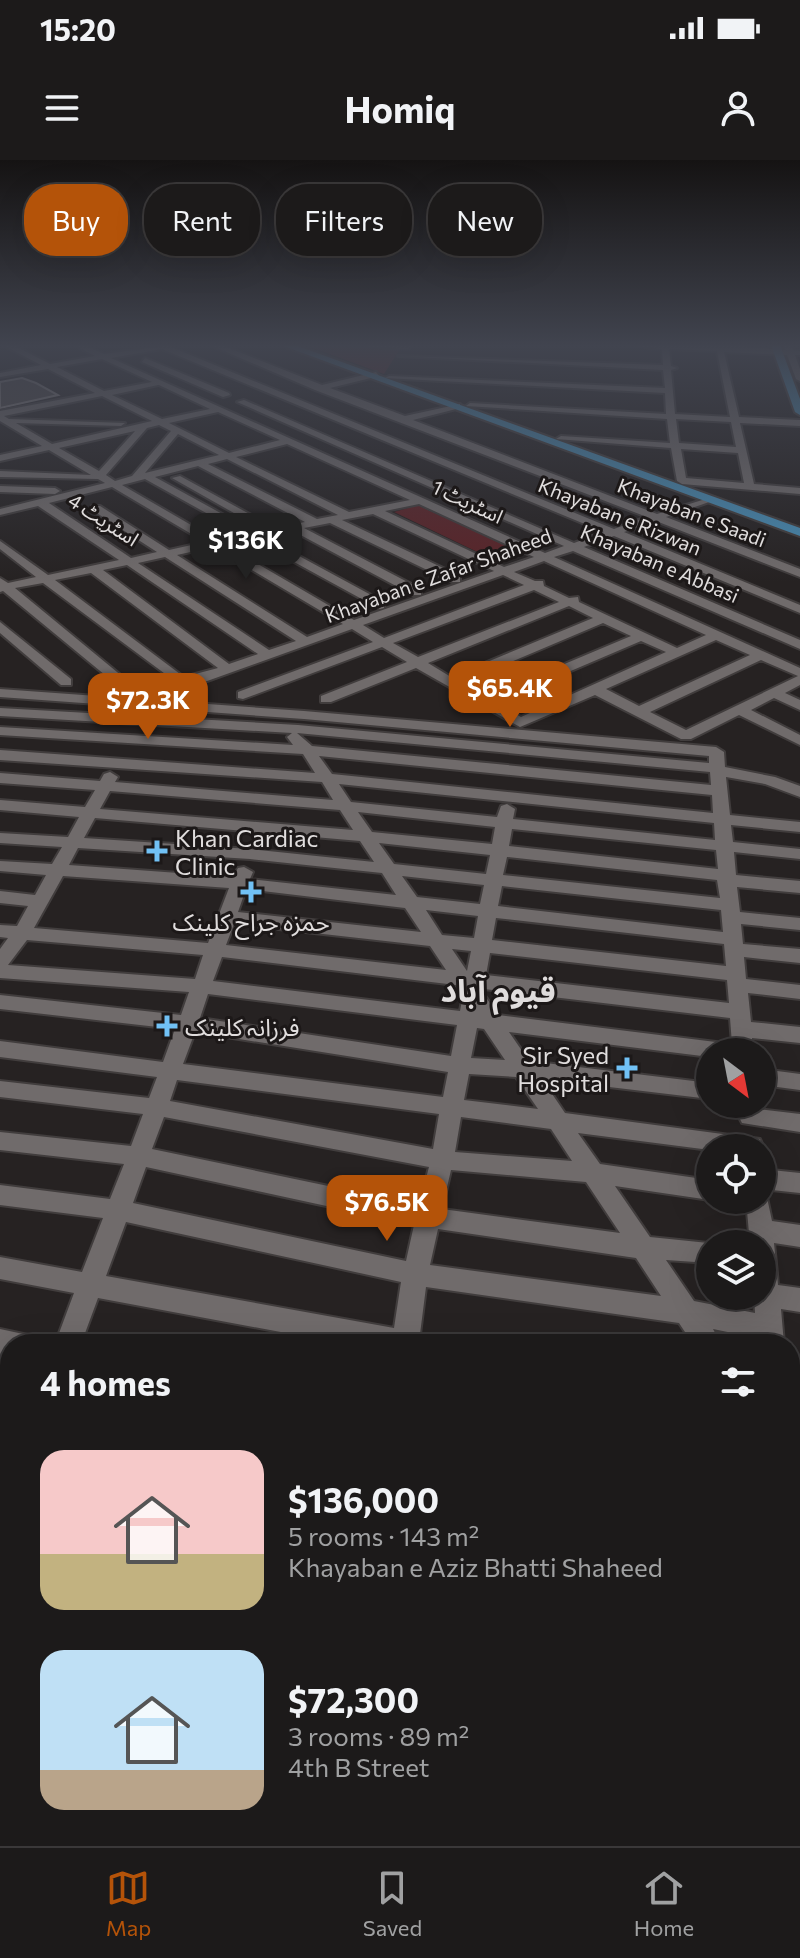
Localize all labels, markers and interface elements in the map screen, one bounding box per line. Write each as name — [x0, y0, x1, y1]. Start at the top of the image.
text: 15:20 — [40, 10, 116, 47]
icon: menu — [40, 86, 84, 130]
text: Homiq — [344, 86, 456, 130]
icon: person — [716, 86, 760, 130]
chip: Buy — [24, 184, 128, 256]
chip: Rent — [144, 184, 260, 256]
chip: Filters — [276, 184, 412, 256]
chip: New — [428, 184, 542, 256]
street label: Khayaban e Rizwan — [535, 472, 705, 560]
street label: Khayaban e Saadi — [614, 473, 770, 551]
street label: اسٹریٹ 1 — [428, 474, 507, 529]
street label: اسٹریٹ 4 — [64, 487, 144, 551]
pin: $136K — [190, 513, 302, 581]
street label: Khayaban e Abbasi — [577, 519, 743, 607]
text: $136K — [208, 523, 284, 554]
street label: Khayaban e Zafar Shaheed — [321, 523, 555, 627]
pin: $65.4K — [445, 661, 575, 729]
text: $65.4K — [467, 671, 553, 702]
pin: $72.3K — [83, 673, 213, 741]
text: $72.3K — [106, 683, 190, 714]
place label: Khan Cardiac Clinic — [175, 823, 318, 880]
marker: Khan Cardiac Clinic — [146, 840, 168, 862]
marker: حمزہ جراح کلینک — [240, 881, 262, 903]
place label: حمزہ جراح کلینک — [172, 907, 330, 940]
district label: قیوم آباد — [440, 969, 556, 1016]
place label: فرزانہ کلینک — [185, 1012, 299, 1042]
marker: فرزانہ کلینک — [156, 1015, 178, 1037]
north arrow — [696, 1038, 776, 1118]
map controls — [696, 1038, 776, 1310]
place label: Sir Syed Hospital — [517, 1040, 609, 1097]
marker: Sir Syed Hospital — [616, 1057, 638, 1079]
button: locate — [696, 1134, 776, 1214]
pin: $76.5K — [322, 1175, 452, 1243]
text: $76.5K — [345, 1185, 429, 1216]
button: layers — [696, 1230, 776, 1310]
icon: filters — [716, 1360, 760, 1404]
text: 4 homes — [40, 1361, 171, 1403]
text: $136,000 — [288, 1478, 439, 1520]
icon: home — [104, 1482, 200, 1578]
text: 5 rooms · 143 m² — [288, 1520, 479, 1551]
text: Khayaban e Aziz Bhatti Shaheed — [288, 1551, 663, 1582]
text: $72,300 — [288, 1678, 419, 1720]
icon: home — [104, 1682, 200, 1778]
text: 3 rooms · 89 m² — [288, 1720, 469, 1751]
text: 4th B Street — [288, 1751, 429, 1782]
tab: Map — [106, 1866, 151, 1941]
tab: Saved — [363, 1866, 422, 1941]
tab: Home — [634, 1866, 694, 1941]

